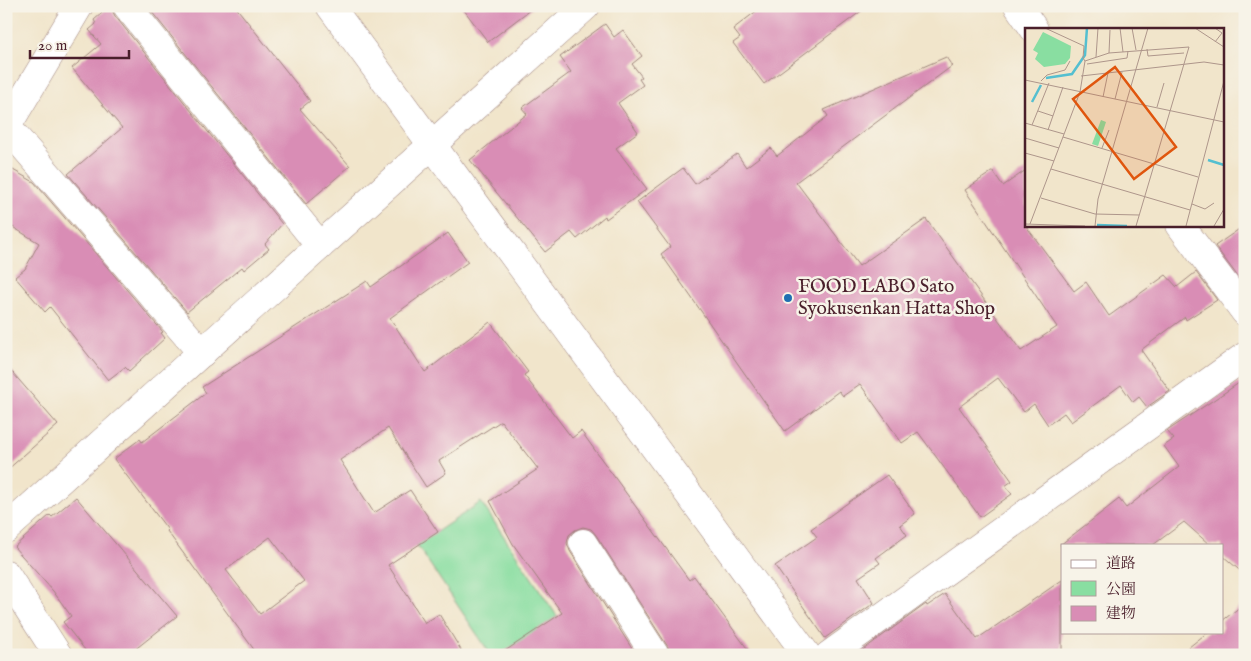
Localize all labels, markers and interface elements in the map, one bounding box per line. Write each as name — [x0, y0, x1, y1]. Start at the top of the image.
scale bar — [30, 28, 129, 60]
inset map — [1025, 28, 1224, 226]
text: 20 m — [38, 36, 68, 55]
place label: FOOD LABO Sato Syokusenkan Hatta Shop — [798, 275, 995, 321]
marker: FOOD LABO Sato Syokusenkan Hatta Shop — [782, 292, 794, 304]
legend — [1061, 544, 1224, 634]
text: 道路 — [1106, 554, 1136, 573]
text: 公園 — [1106, 580, 1136, 599]
text: 建物 — [1106, 604, 1136, 623]

